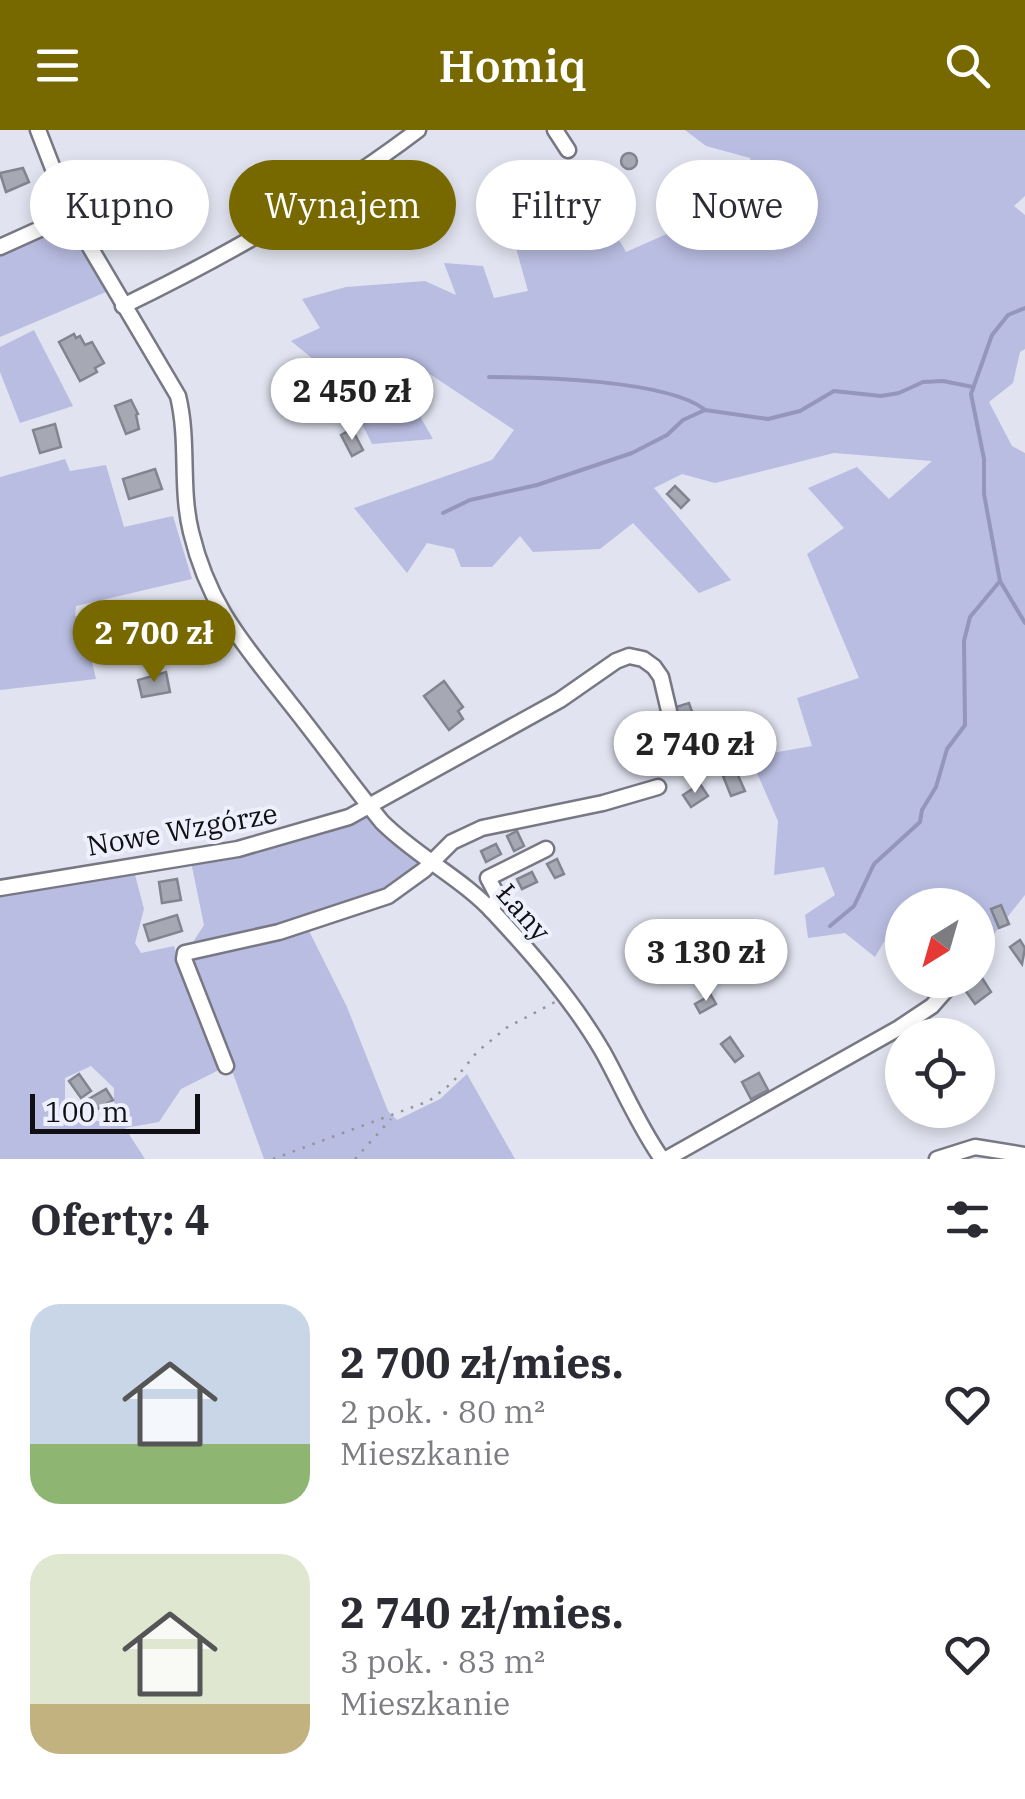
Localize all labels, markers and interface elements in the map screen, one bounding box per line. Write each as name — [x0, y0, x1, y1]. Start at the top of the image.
text: Homiq — [438, 36, 587, 94]
icon: menu — [30, 38, 85, 93]
icon: search — [940, 38, 995, 93]
chip: Kupno — [30, 160, 209, 250]
chip: Wynajem — [229, 160, 456, 250]
chip: Filtry — [476, 160, 636, 250]
chip: Nowe — [656, 160, 818, 250]
pin: 2 450 zł — [249, 358, 455, 443]
text: 2 450 zł — [293, 369, 411, 411]
pin: 2 700 zł — [51, 600, 257, 685]
text: 2 700 zł — [95, 611, 213, 653]
pin: 2 740 zł — [592, 711, 798, 796]
text: 2 740 zł — [636, 722, 754, 764]
street label: Nowe Wzgórze — [84, 794, 280, 864]
street label: Łany — [489, 876, 559, 948]
north arrow — [885, 888, 995, 998]
map controls — [885, 888, 995, 1128]
pin: 3 130 zł — [603, 919, 809, 1004]
text: 3 130 zł — [647, 930, 765, 972]
button: locate — [885, 1018, 995, 1128]
scale bar — [30, 1089, 200, 1134]
text: 100 m — [45, 1093, 129, 1130]
text: Oferty: 4 — [30, 1192, 210, 1247]
icon: filters — [940, 1192, 995, 1247]
text: 2 700 zł/mies. — [340, 1335, 624, 1390]
icon: home — [110, 1344, 230, 1464]
icon: heart — [940, 1377, 995, 1432]
text: 2 pok. · 80 m² — [340, 1390, 545, 1432]
text: Mieszkanie — [340, 1432, 510, 1474]
text: 2 740 zł/mies. — [340, 1585, 624, 1640]
icon: home — [110, 1594, 230, 1714]
icon: heart — [940, 1627, 995, 1682]
text: 3 pok. · 83 m² — [340, 1640, 545, 1682]
text: Mieszkanie — [340, 1682, 510, 1724]

